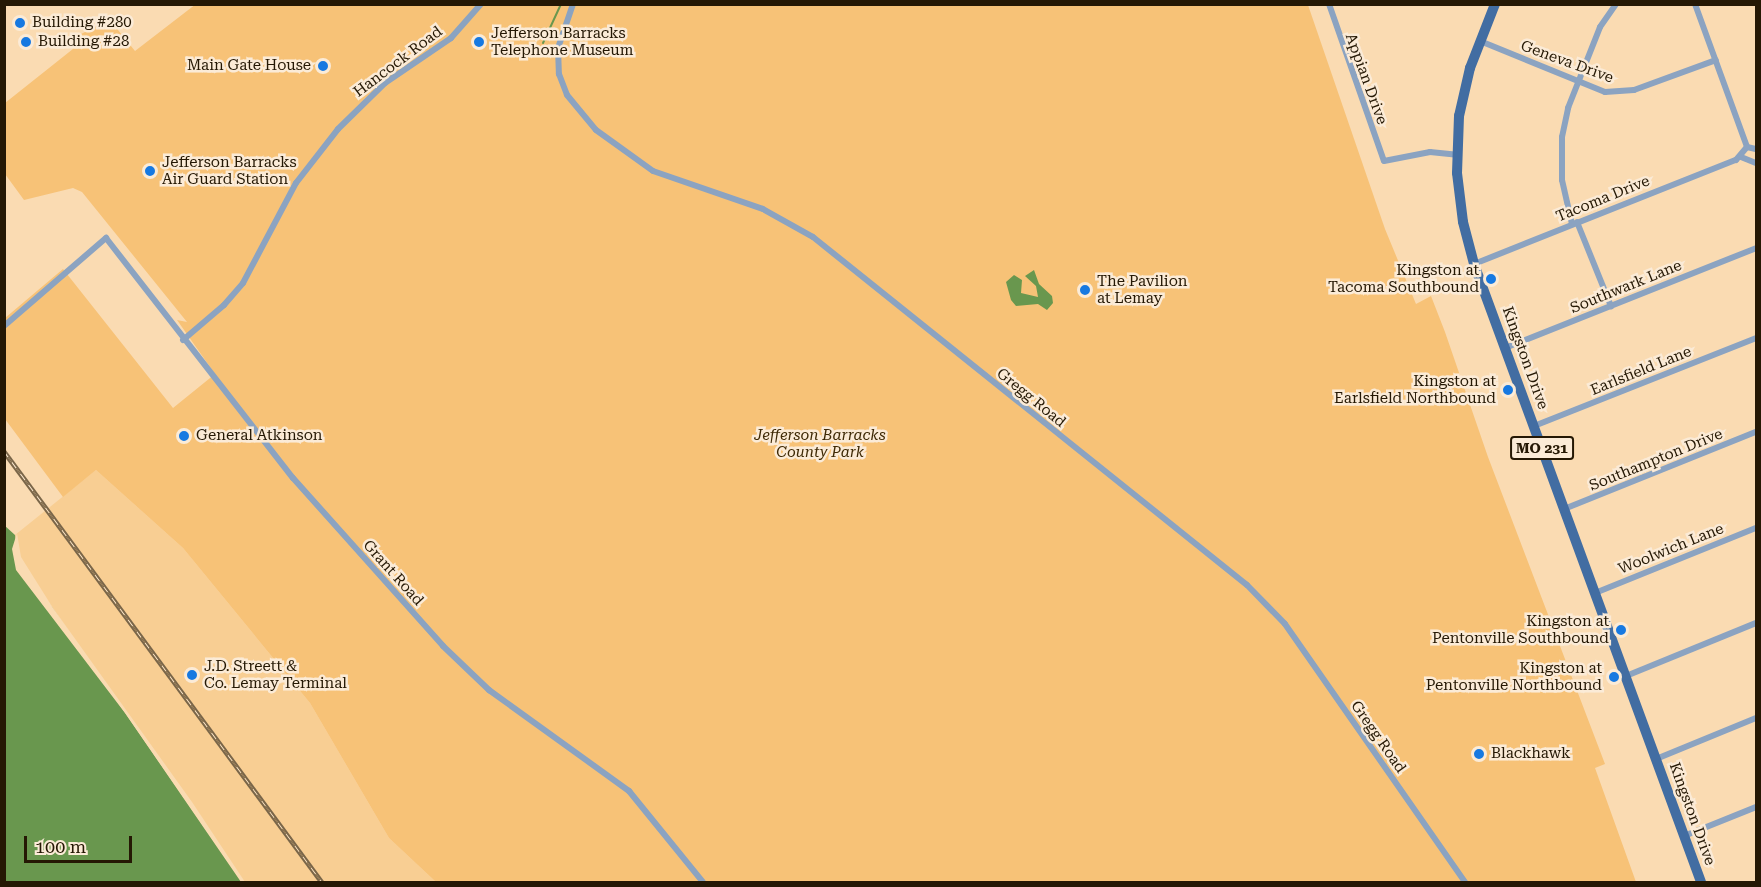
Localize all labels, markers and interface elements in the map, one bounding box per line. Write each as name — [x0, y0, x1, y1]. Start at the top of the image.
place label: Building #280 — [32, 14, 132, 32]
marker: Building #280 — [13, 16, 27, 30]
street label: Hancock Road — [350, 23, 446, 101]
place label: Jefferson Barracks Telephone Museum — [491, 24, 633, 59]
street label: Appian Drive — [1341, 31, 1391, 127]
place label: Building #28 — [38, 33, 129, 51]
marker: Building #28 — [19, 35, 33, 49]
marker: Jefferson Barracks Telephone Museum — [472, 35, 486, 49]
street label: Geneva Drive — [1518, 37, 1616, 87]
place label: Main Gate House — [187, 57, 311, 75]
marker: Main Gate House — [316, 59, 330, 73]
place label: Jefferson Barracks Air Guard Station — [162, 153, 297, 188]
marker: Jefferson Barracks Air Guard Station — [143, 164, 157, 178]
street label: Tacoma Drive — [1554, 172, 1652, 226]
street label: Southwark Lane — [1568, 256, 1684, 318]
place label: Kingston at Tacoma Southbound — [1328, 261, 1479, 296]
place label: The Pavilion at Lemay — [1097, 272, 1188, 307]
marker: Kingston at Tacoma Southbound — [1484, 272, 1498, 286]
marker: The Pavilion at Lemay — [1078, 283, 1092, 297]
street label: Kingston Drive — [1498, 304, 1552, 412]
street label: Earlsfield Lane — [1588, 343, 1694, 399]
street label: Gregg Road — [993, 365, 1069, 431]
place label: Kingston at Earlsfield Northbound — [1334, 372, 1496, 407]
marker: Kingston at Earlsfield Northbound — [1501, 383, 1515, 397]
street label: Southampton Drive — [1587, 425, 1725, 495]
park label: Jefferson Barracks County Park — [754, 426, 886, 461]
place label: General Atkinson — [196, 427, 323, 445]
marker: General Atkinson — [177, 429, 191, 443]
road number: MO 231 — [1509, 437, 1575, 459]
street label: Woolwich Lane — [1616, 520, 1726, 578]
street label: Grant Road — [359, 537, 427, 609]
place label: Kingston at Pentonville Southbound — [1432, 612, 1609, 647]
marker: Kingston at Pentonville Southbound — [1614, 623, 1628, 637]
place label: J.D. Streett & Co. Lemay Terminal — [204, 657, 347, 692]
place label: Kingston at Pentonville Northbound — [1426, 659, 1602, 694]
marker: J.D. Streett & Co. Lemay Terminal — [185, 668, 199, 682]
marker: Kingston at Pentonville Northbound — [1607, 670, 1621, 684]
street label: Gregg Road — [1347, 698, 1409, 776]
place label: Blackhawk — [1491, 745, 1571, 763]
marker: Blackhawk — [1472, 747, 1486, 761]
street label: Kingston Drive — [1665, 760, 1719, 868]
scale bar — [27, 824, 135, 862]
text: 100 m — [35, 836, 86, 857]

